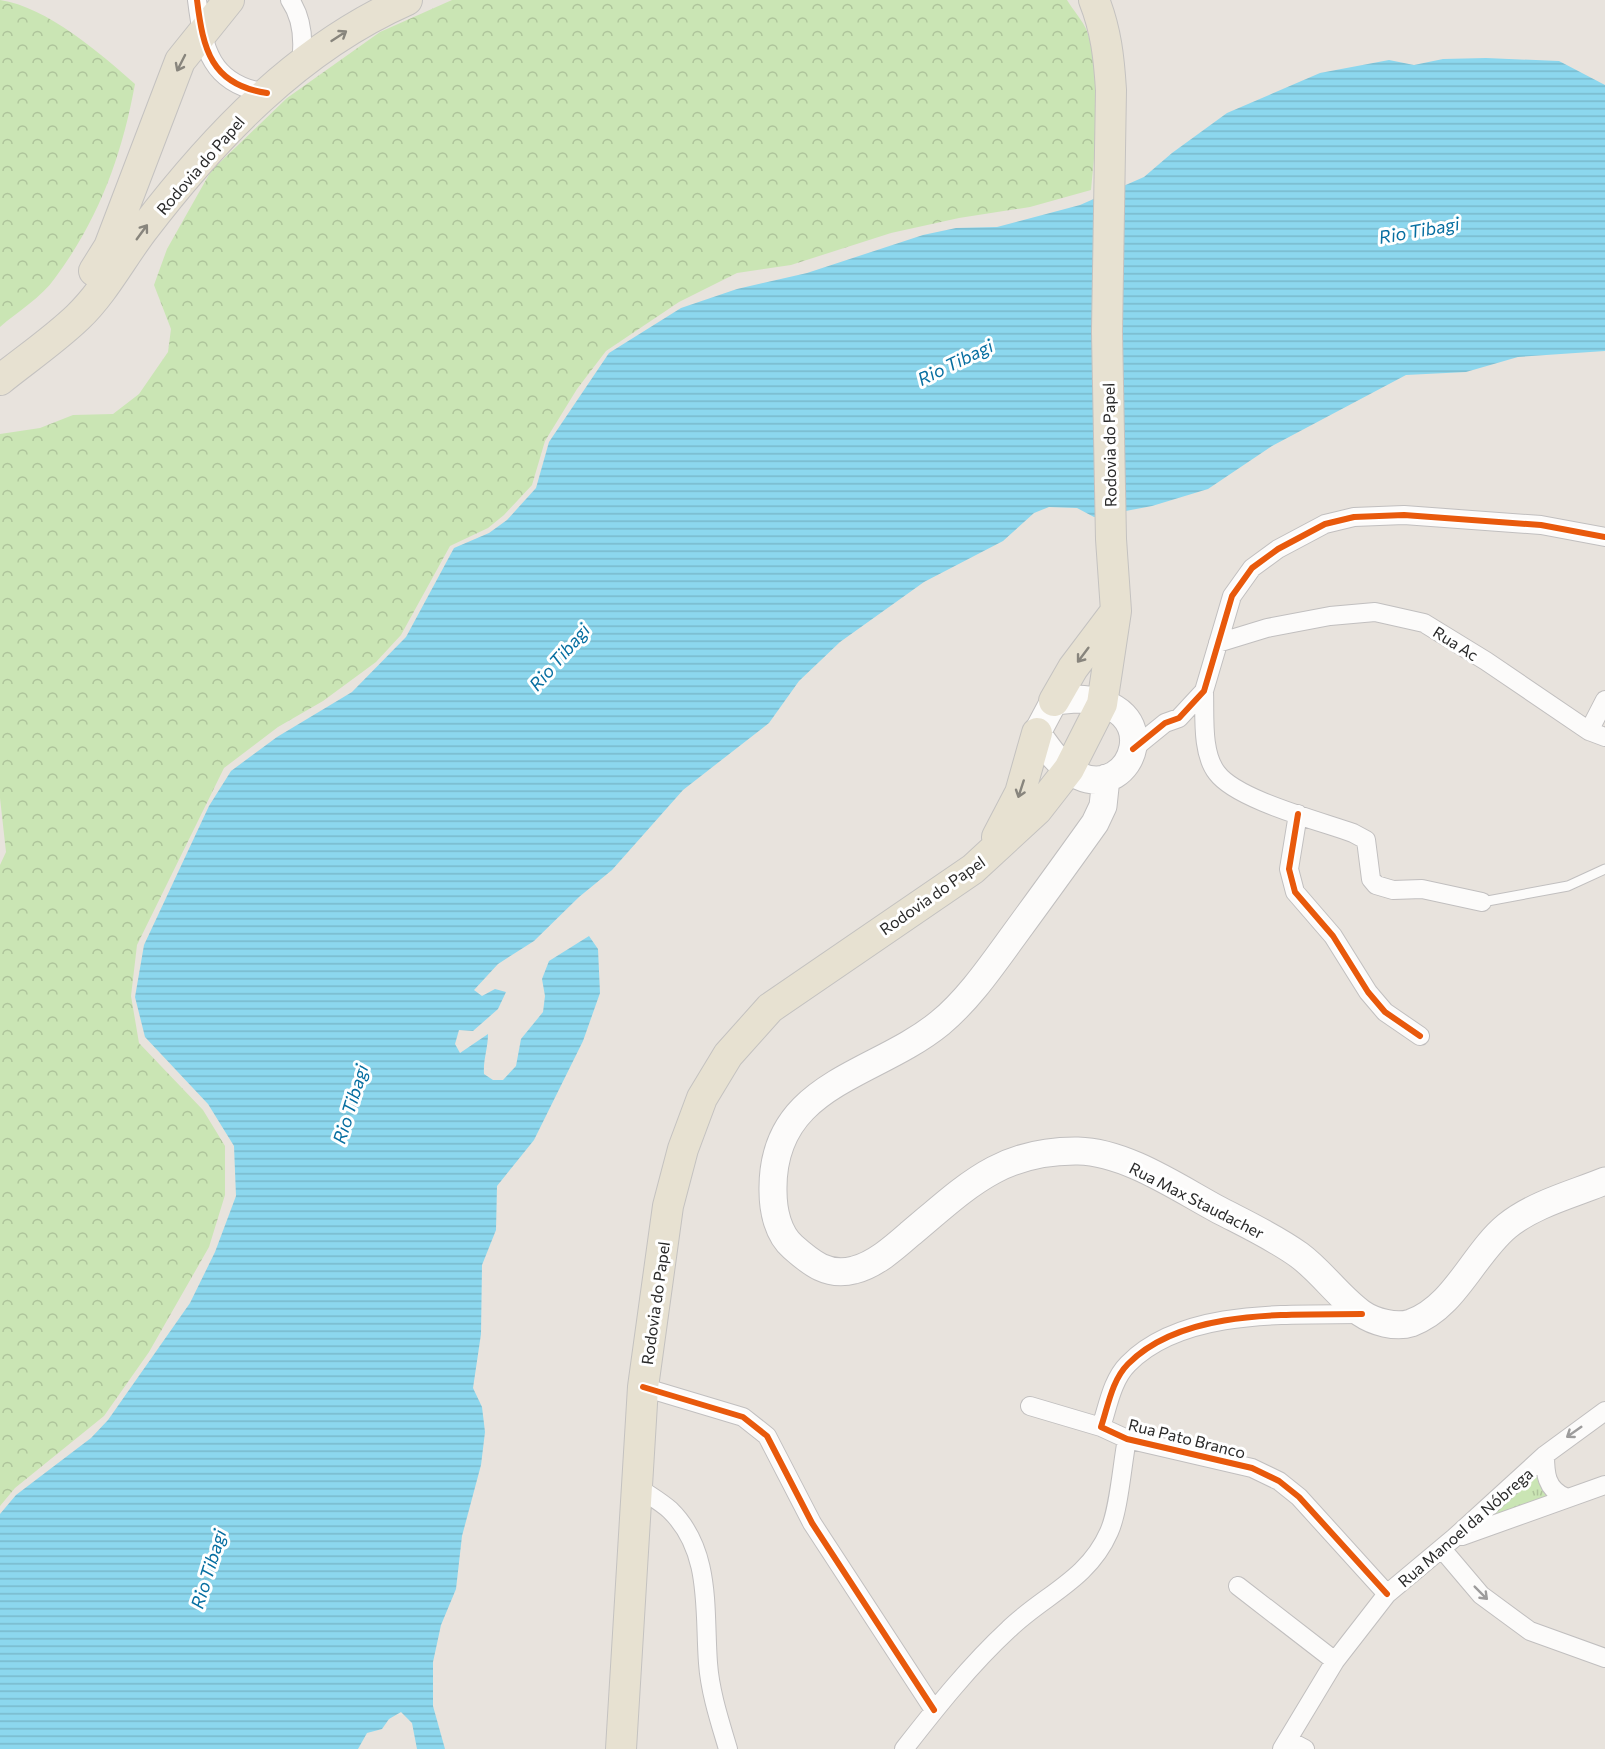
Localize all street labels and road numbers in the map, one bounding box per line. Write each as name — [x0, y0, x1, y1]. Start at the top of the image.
street label: Rodovia do Papel — [152, 112, 248, 218]
street label: Rodovia do Papel — [1098, 383, 1120, 507]
street label: Rua Ac — [1430, 622, 1482, 664]
street label: Rodovia do Papel — [876, 852, 988, 938]
street label: Rua Max Staudacher — [1126, 1158, 1268, 1242]
street label: Rodovia do Papel — [637, 1240, 673, 1366]
street label: Rua Pato Branco — [1126, 1414, 1248, 1462]
street label: Rua Manoel da Nóbrega — [1394, 1463, 1536, 1591]

